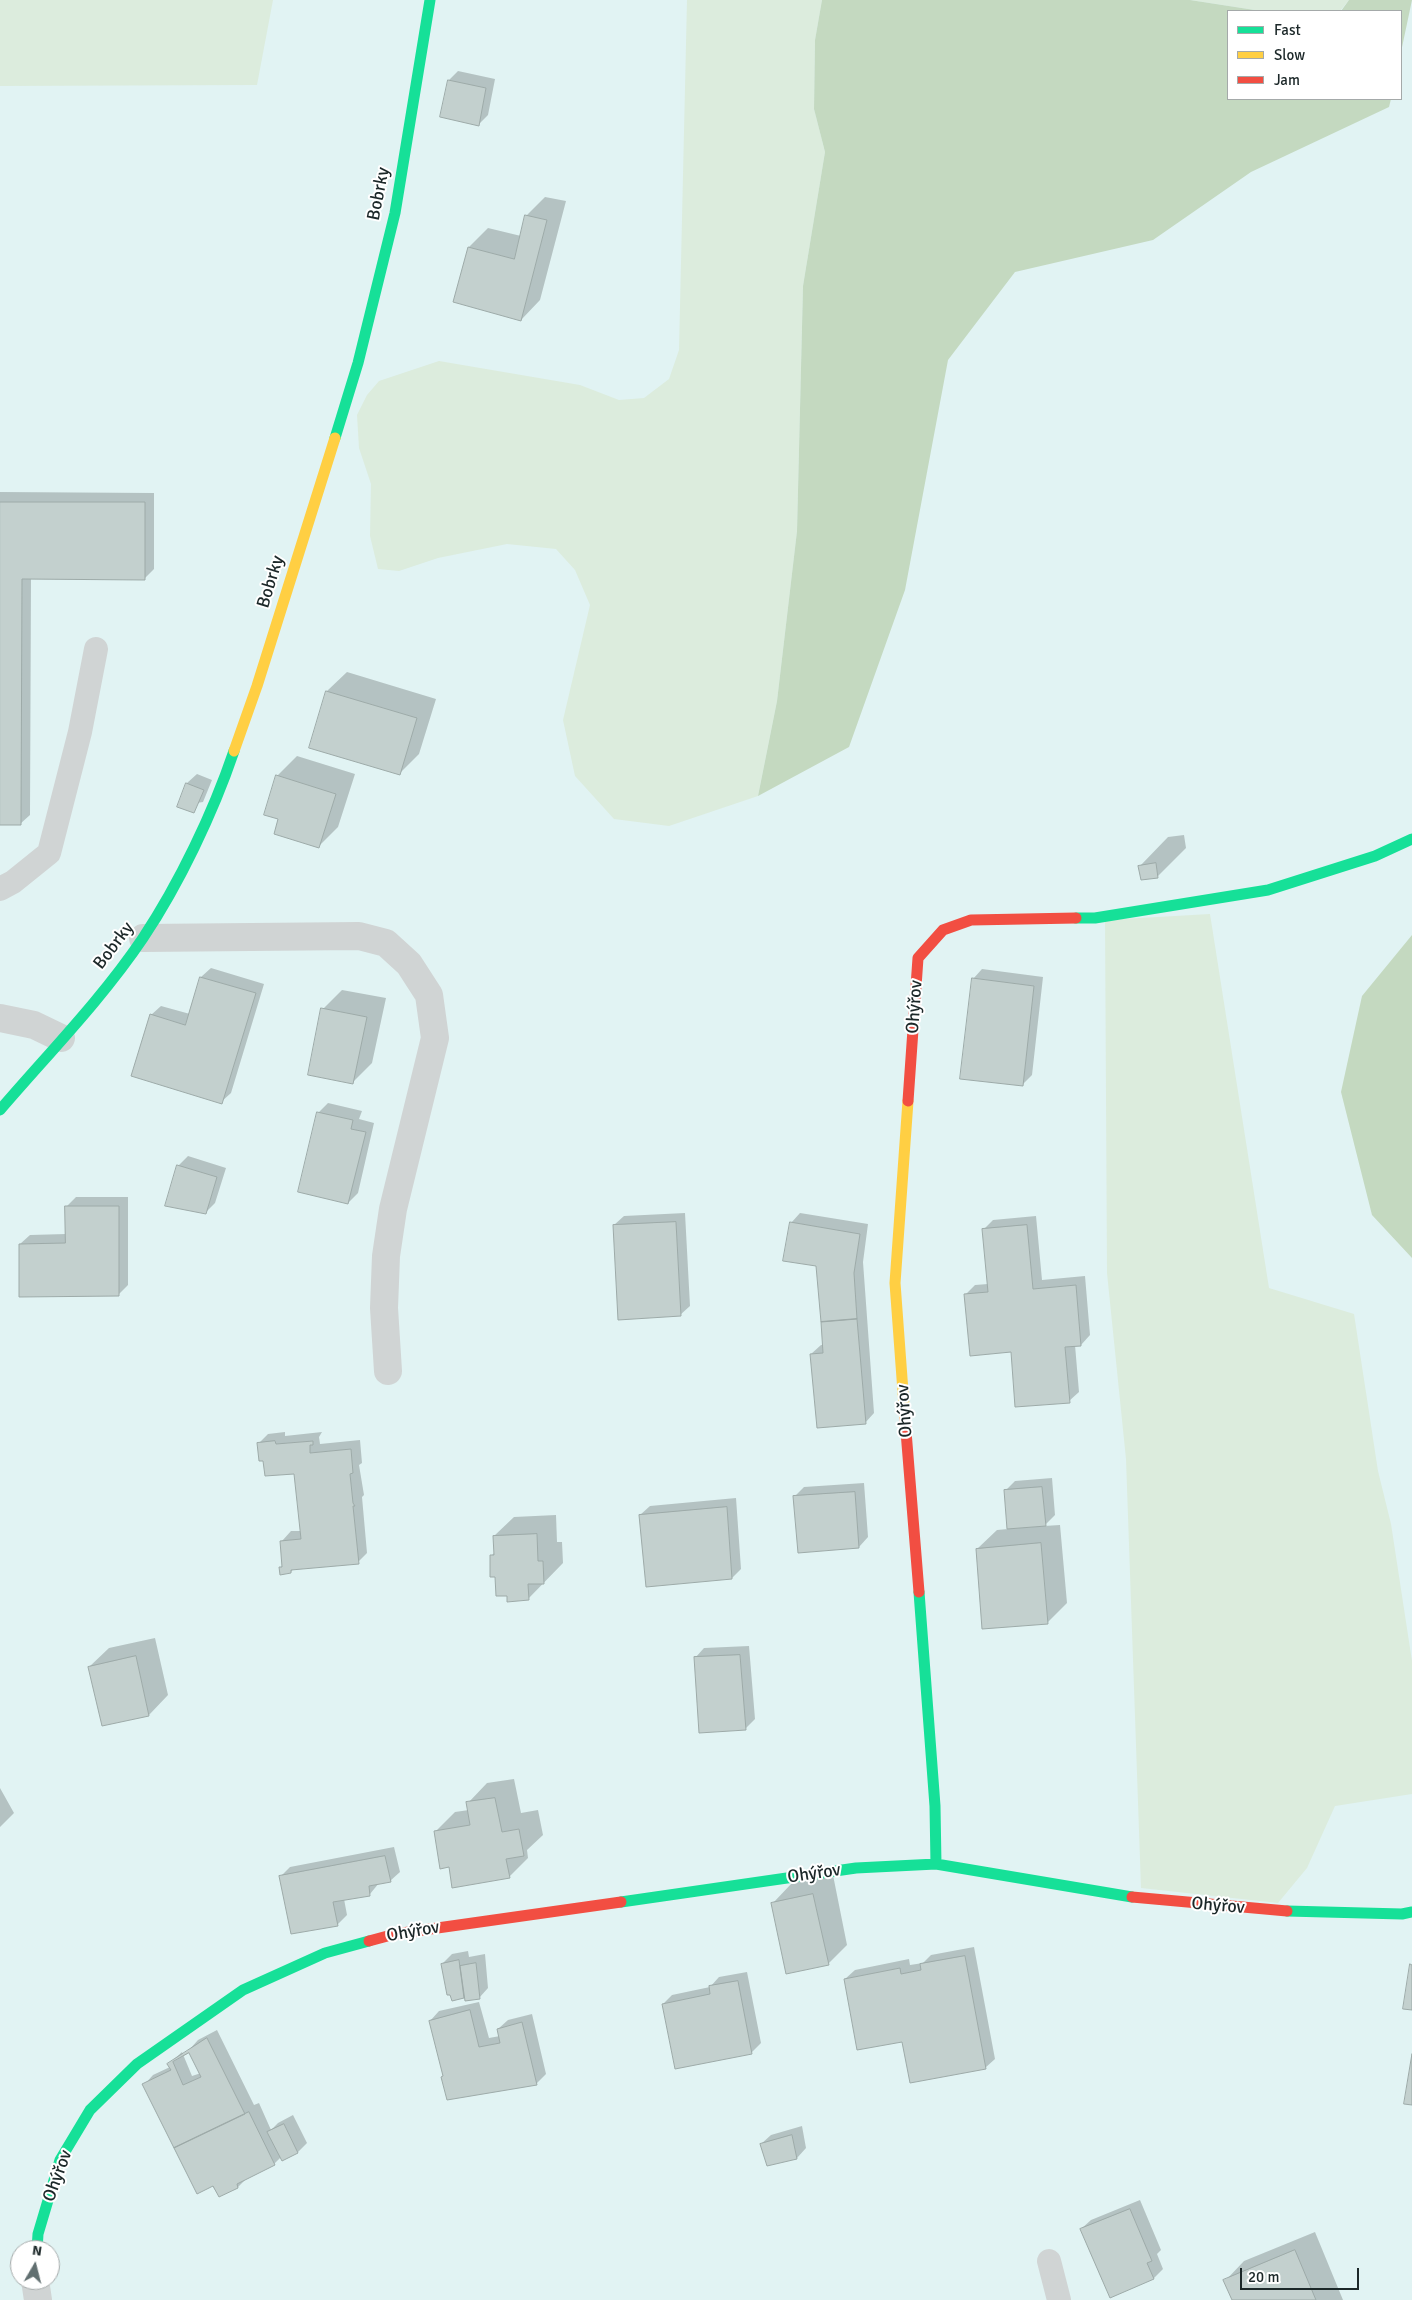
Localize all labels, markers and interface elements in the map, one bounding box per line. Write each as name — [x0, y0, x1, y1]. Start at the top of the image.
legend — [1227, 10, 1402, 100]
text: Fast — [1274, 21, 1301, 39]
text: Slow — [1274, 46, 1305, 64]
text: Jam — [1274, 71, 1300, 89]
street label: Bobrky — [363, 166, 395, 222]
street label: Bobrky — [253, 553, 289, 611]
street label: Bobrky — [89, 918, 139, 974]
street label: Ohýřov — [902, 980, 928, 1034]
street label: Ohýřov — [892, 1384, 918, 1438]
street label: Ohýřov — [786, 1860, 842, 1888]
street label: Ohýřov — [1190, 1893, 1246, 1919]
street label: Ohýřov — [385, 1917, 441, 1947]
street label: Ohýřov — [39, 2147, 77, 2205]
north arrow — [10, 2240, 60, 2290]
text: N — [31, 2242, 43, 2260]
scale bar — [1242, 2258, 1361, 2290]
text: 20 m — [1248, 2268, 1279, 2286]

